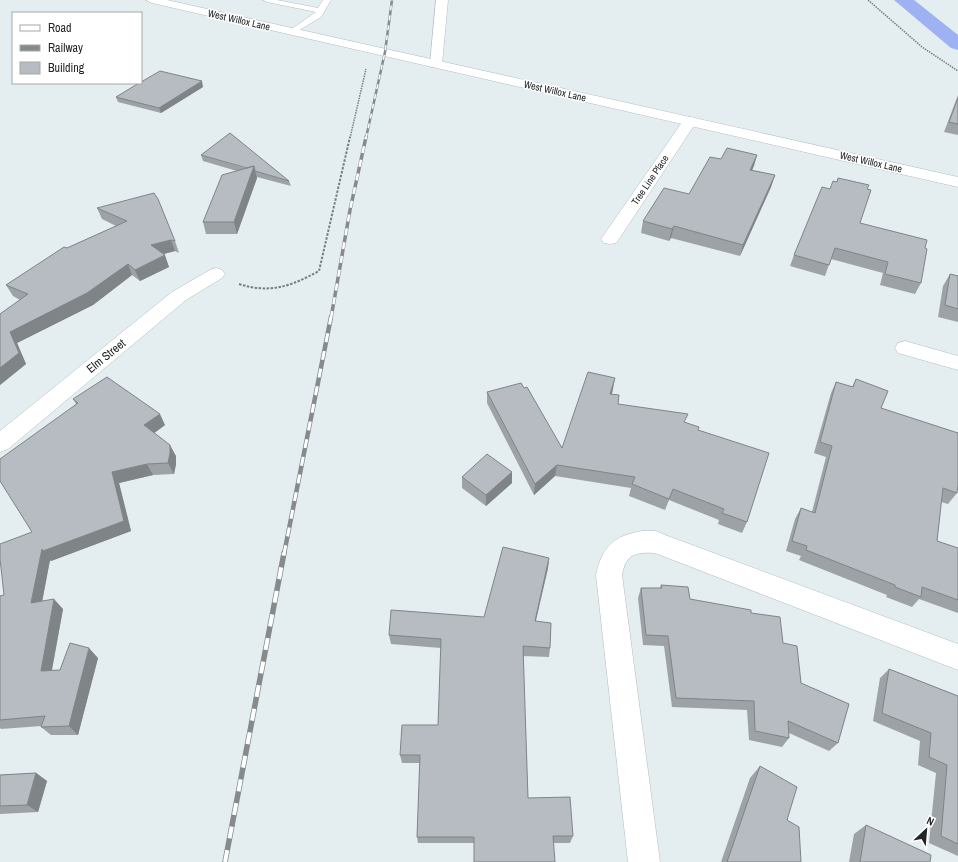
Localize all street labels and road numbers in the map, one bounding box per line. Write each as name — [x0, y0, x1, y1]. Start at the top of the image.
street label: West Willox Lane — [207, 7, 272, 34]
street label: West Willox Lane — [523, 78, 588, 105]
street label: West Willox Lane — [839, 149, 904, 176]
street label: Tree Line Place — [629, 152, 672, 208]
street label: Elm Street — [83, 335, 129, 377]

